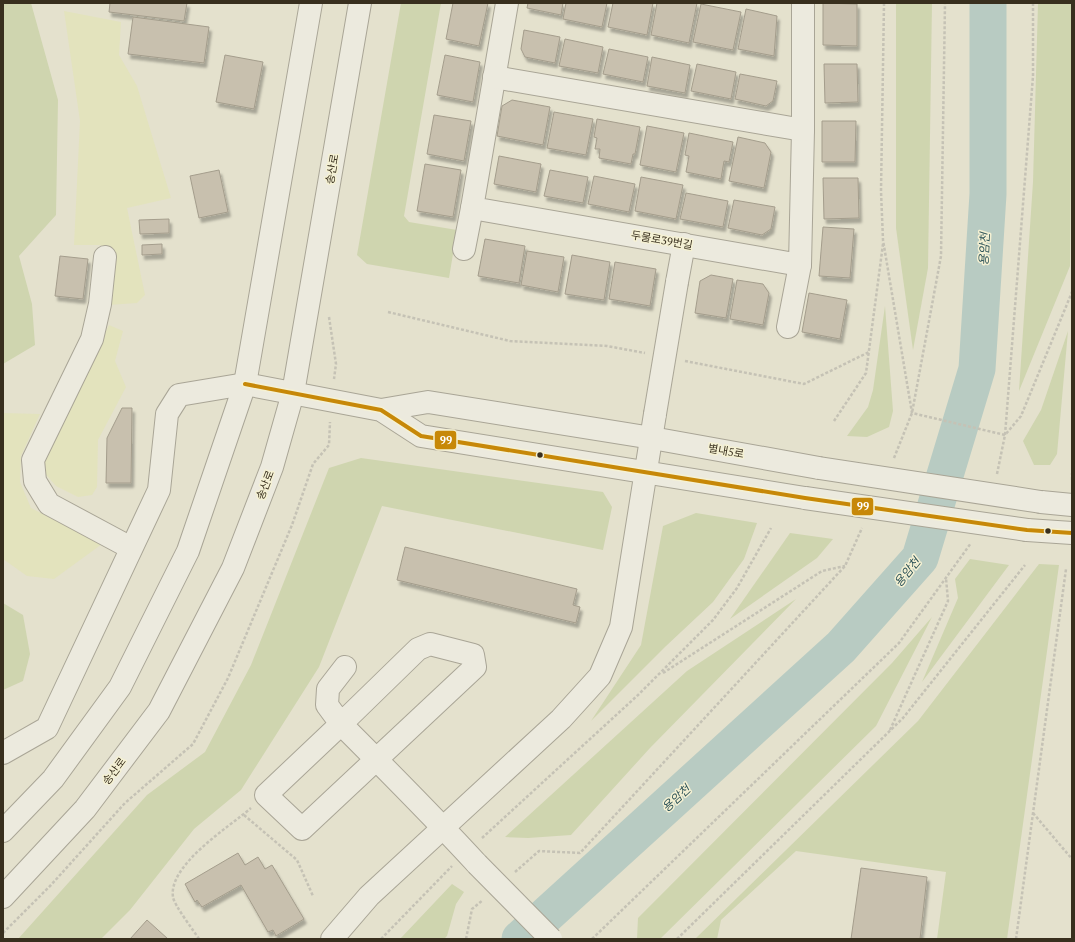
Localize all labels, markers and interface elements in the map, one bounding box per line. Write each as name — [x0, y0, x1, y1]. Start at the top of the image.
street label: 송산로 — [322, 153, 342, 185]
street label: 두물로39번길 — [630, 228, 694, 252]
water label: 용암천 — [976, 230, 992, 266]
line badge: 99 — [434, 430, 457, 450]
text: 99 — [440, 433, 452, 447]
street label: 별내5로 — [707, 441, 745, 461]
unlabelled marker — [535, 450, 545, 460]
street label: 송산로 — [253, 468, 277, 502]
line badge: 99 — [851, 497, 874, 516]
text: 99 — [857, 499, 869, 513]
unlabelled marker — [1043, 526, 1053, 536]
water label: 용암천 — [891, 553, 924, 590]
street label: 송산로 — [99, 755, 129, 787]
water label: 용암천 — [659, 780, 695, 815]

